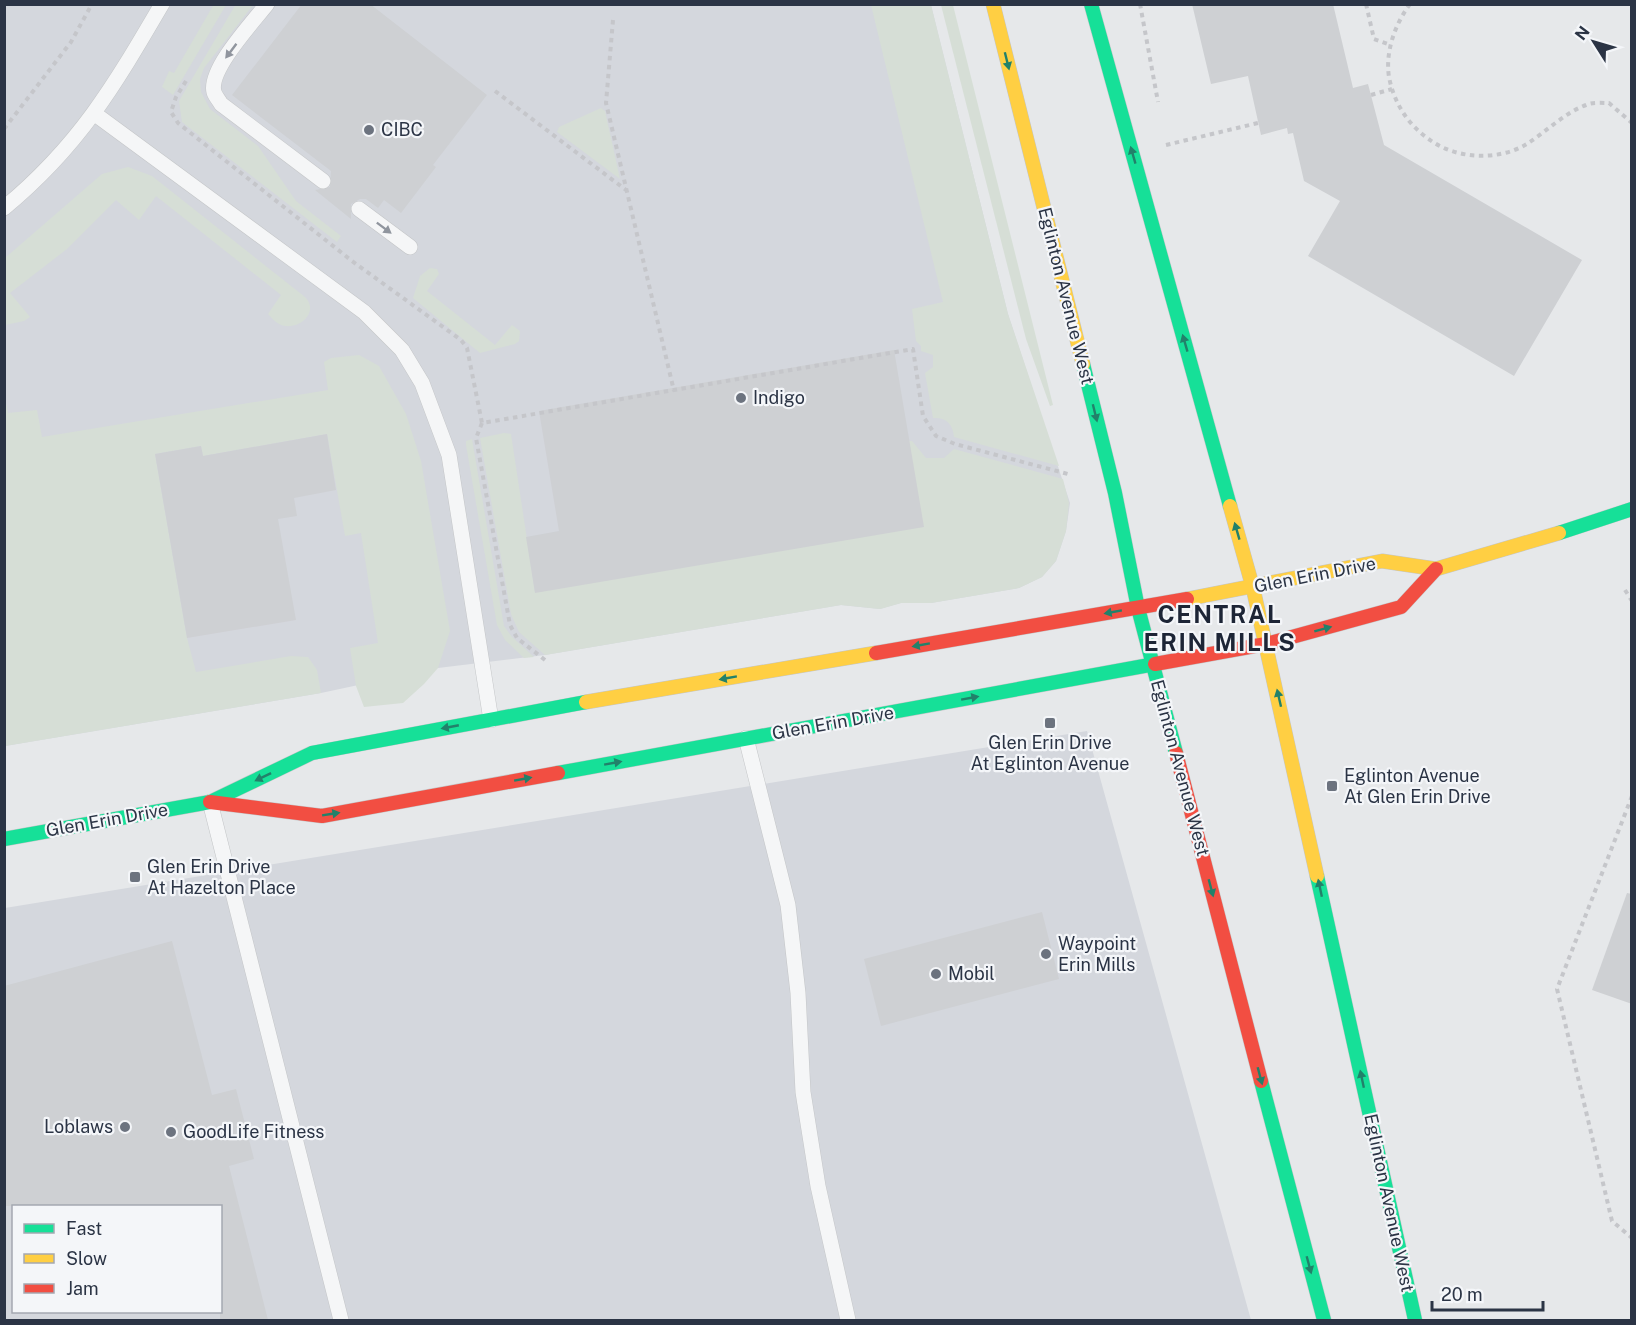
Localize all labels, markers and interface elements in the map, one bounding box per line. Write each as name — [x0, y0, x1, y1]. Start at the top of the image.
north arrow — [1564, 12, 1624, 72]
text: N — [1571, 23, 1594, 44]
one-way arrow — [226, 44, 238, 59]
one-way arrow — [1003, 52, 1012, 70]
place label: CIBC — [381, 119, 423, 140]
marker: CIBC — [362, 123, 376, 137]
one-way arrow — [1128, 146, 1137, 164]
street label: Eglinton Avenue West — [1034, 205, 1099, 387]
one-way arrow — [377, 222, 392, 234]
one-way arrow — [1180, 334, 1189, 352]
place label: Indigo — [753, 387, 805, 408]
marker: Indigo — [734, 391, 748, 405]
one-way arrow — [1091, 404, 1101, 423]
one-way arrow — [1232, 522, 1242, 540]
street label: Glen Erin Drive — [1252, 552, 1378, 597]
district label: CENTRAL ERIN MILLS — [1144, 600, 1296, 656]
one-way arrow — [1103, 608, 1122, 617]
one-way arrow — [1313, 623, 1332, 633]
one-way arrow — [911, 641, 930, 650]
one-way arrow — [719, 674, 738, 683]
street label: Eglinton Avenue West — [1147, 677, 1214, 858]
one-way arrow — [1273, 688, 1283, 707]
one-way arrow — [961, 694, 980, 703]
street label: Glen Erin Drive — [770, 701, 896, 744]
marker: Glen Erin Drive At Eglinton Avenue — [1043, 716, 1057, 730]
one-way arrow — [440, 723, 459, 732]
place label: Glen Erin Drive At Eglinton Avenue — [971, 732, 1129, 774]
one-way arrow — [604, 758, 623, 767]
place label: Eglinton Avenue At Glen Erin Drive — [1344, 765, 1491, 807]
one-way arrow — [254, 772, 271, 781]
one-way arrow — [513, 775, 532, 784]
marker: Eglinton Avenue At Glen Erin Drive — [1325, 779, 1339, 793]
street label: Glen Erin Drive — [44, 798, 170, 841]
one-way arrow — [321, 809, 340, 818]
place label: Glen Erin Drive At Hazelton Place — [147, 856, 296, 898]
marker: Glen Erin Drive At Hazelton Place — [128, 870, 142, 884]
one-way arrow — [1207, 879, 1216, 897]
one-way arrow — [1315, 879, 1325, 897]
place label: Waypoint Erin Mills — [1058, 933, 1136, 975]
marker: Waypoint Erin Mills — [1039, 947, 1053, 961]
place label: Mobil — [948, 963, 995, 984]
marker: Mobil — [929, 967, 943, 981]
one-way arrow — [1256, 1067, 1266, 1085]
one-way arrow — [1357, 1069, 1366, 1088]
street label: Eglinton Avenue West — [1360, 1112, 1419, 1294]
place label: Loblaws — [44, 1116, 113, 1137]
marker: Loblaws — [118, 1120, 132, 1134]
place label: GoodLife Fitness — [183, 1121, 324, 1142]
marker: GoodLife Fitness — [164, 1125, 178, 1139]
legend — [12, 1205, 222, 1313]
text: Fast — [66, 1218, 102, 1239]
text: Slow — [66, 1248, 107, 1269]
one-way arrow — [1305, 1256, 1315, 1274]
scale bar — [1432, 1274, 1543, 1312]
text: Jam — [66, 1278, 99, 1299]
text: 20 m — [1441, 1284, 1483, 1305]

